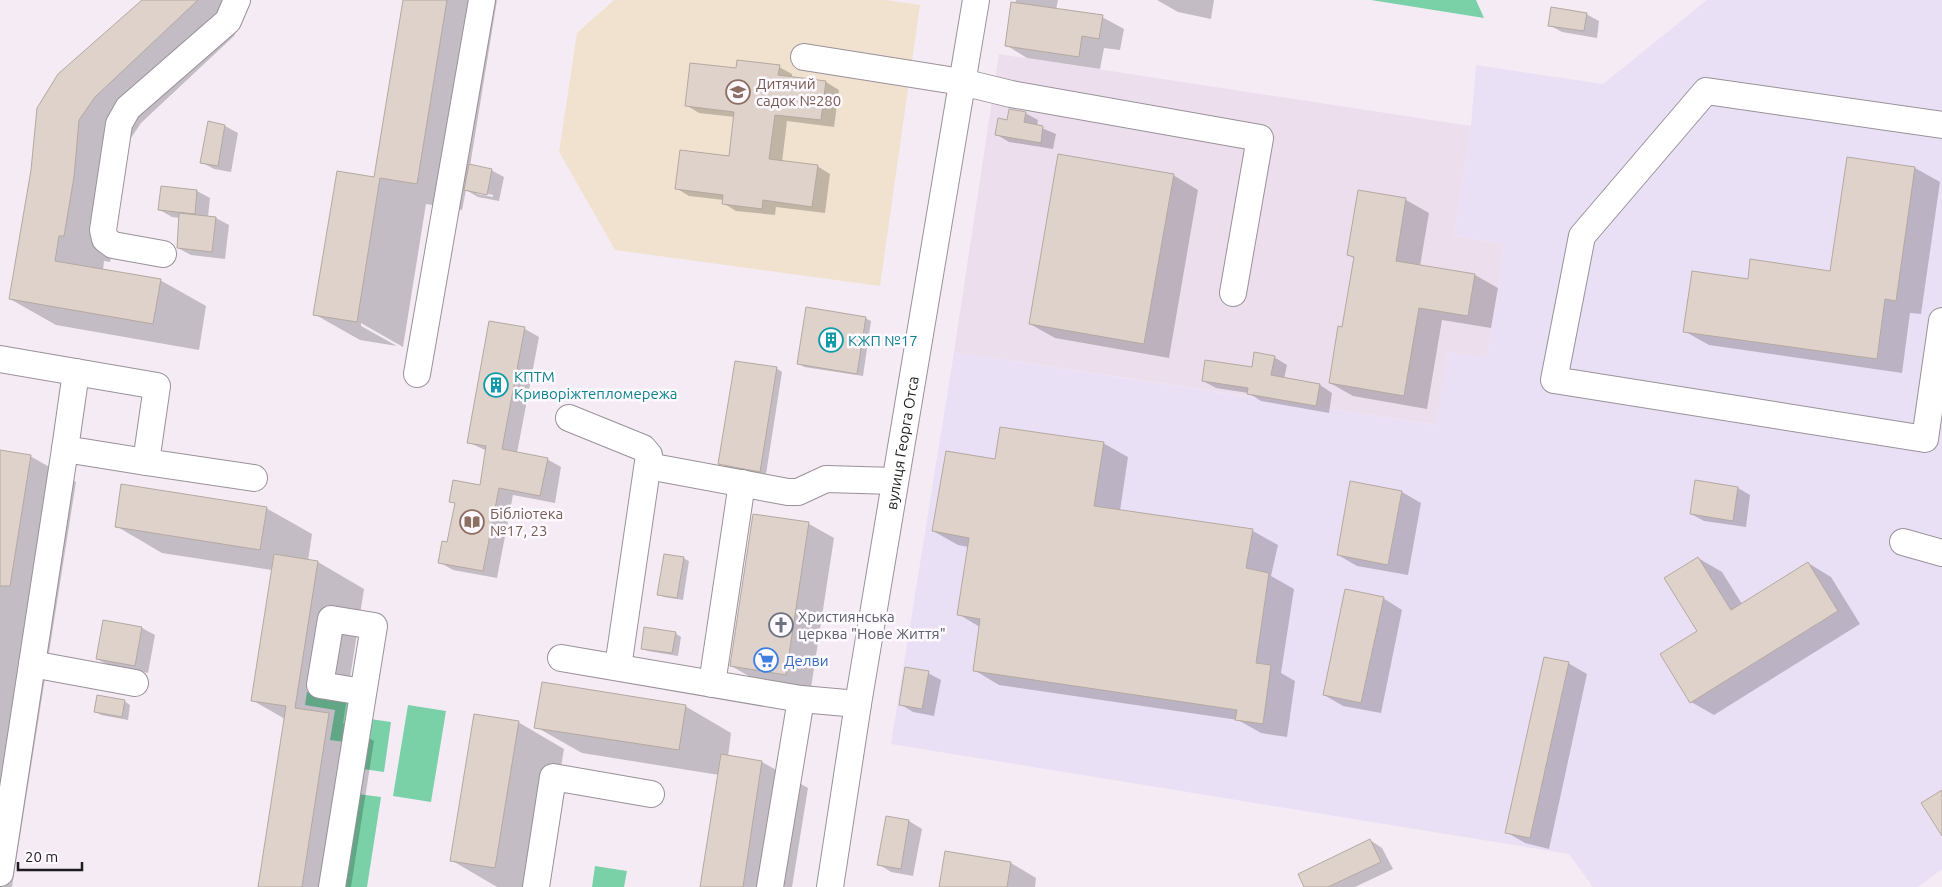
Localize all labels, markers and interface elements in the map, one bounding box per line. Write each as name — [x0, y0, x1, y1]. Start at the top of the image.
place label: Дитячий садок №280 — [756, 75, 841, 109]
school or university icon: Дитячий садок №280 — [725, 79, 751, 105]
building icon: КЖП №17 — [818, 327, 844, 353]
place label: КЖП №17 — [848, 332, 918, 349]
place label: КПТМ Криворіжтепломережа — [514, 368, 678, 402]
building icon: КПТМ Криворіжтепломережа — [483, 372, 509, 398]
street label: вулиця Георга Отса — [882, 375, 921, 511]
place label: Бібліотека №17, 23 — [490, 505, 563, 539]
library icon: Бібліотека №17, 23 — [459, 509, 485, 535]
place label: Християнська церква "Нове Життя" — [798, 608, 946, 642]
church icon: Християнська церква "Нове Життя" — [768, 612, 794, 638]
supermarket icon: Делви — [753, 647, 779, 673]
place label: Делви — [784, 652, 829, 669]
scale bar — [18, 840, 81, 872]
text: 20 m — [25, 848, 58, 865]

